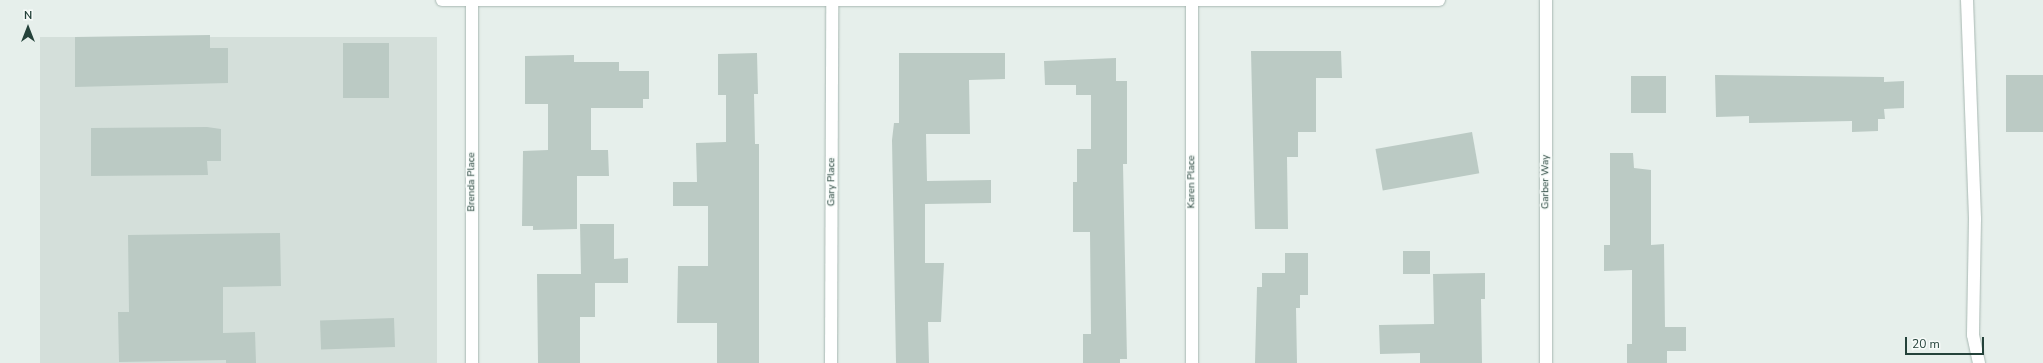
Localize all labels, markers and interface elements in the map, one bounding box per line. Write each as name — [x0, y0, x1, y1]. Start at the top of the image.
north arrow — [8, 8, 48, 48]
text: N — [24, 8, 32, 23]
street label: Brenda Place — [466, 152, 478, 212]
street label: Karen Place — [1186, 155, 1198, 209]
street label: Garber Way — [1540, 155, 1552, 209]
street label: Gary Place — [826, 158, 838, 206]
scale bar — [1907, 329, 1986, 355]
text: 20 m — [1912, 336, 1940, 352]

